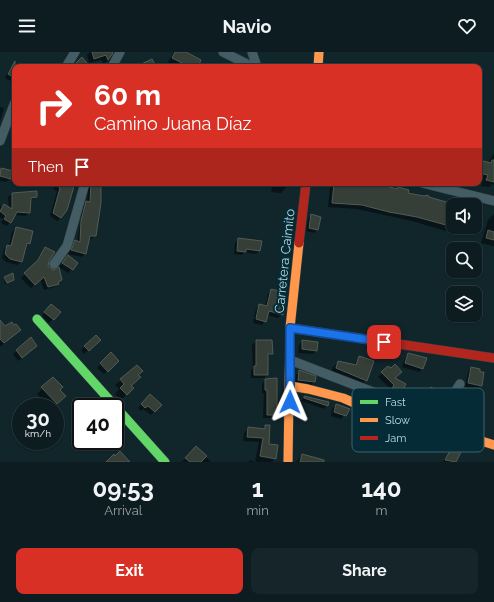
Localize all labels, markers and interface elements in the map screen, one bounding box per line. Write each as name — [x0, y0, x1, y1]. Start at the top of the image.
icon: menu — [16, 15, 38, 37]
icon: heart — [456, 15, 478, 37]
text: Navio — [222, 16, 272, 37]
text: 60 m — [94, 79, 161, 112]
icon: right — [28, 80, 80, 132]
text: Camino Juana Díaz — [94, 113, 251, 134]
icon: arrive — [71, 156, 93, 178]
text: Then — [28, 158, 63, 176]
map controls — [446, 198, 482, 322]
button: sound — [446, 198, 482, 234]
street label: Carretera Caimito — [272, 208, 297, 314]
button: search — [446, 242, 482, 278]
button: layers — [446, 286, 482, 322]
pin — [367, 325, 401, 359]
icon: arrive — [373, 331, 395, 353]
position arrow — [269, 381, 311, 423]
legend — [352, 388, 484, 452]
text: Fast — [385, 396, 406, 409]
speed limit sign: 40 — [72, 398, 124, 450]
text: 30 — [26, 407, 50, 431]
text: Slow — [385, 414, 410, 427]
text: km/h — [25, 428, 51, 439]
text: Jam — [385, 432, 406, 445]
text: 09:53 — [92, 474, 154, 503]
text: 1 — [252, 474, 264, 503]
text: 140 — [361, 474, 402, 503]
text: Arrival — [104, 503, 142, 518]
text: min — [246, 503, 269, 518]
text: m — [375, 503, 387, 518]
button: Exit — [16, 548, 243, 594]
button: Share — [251, 548, 478, 594]

